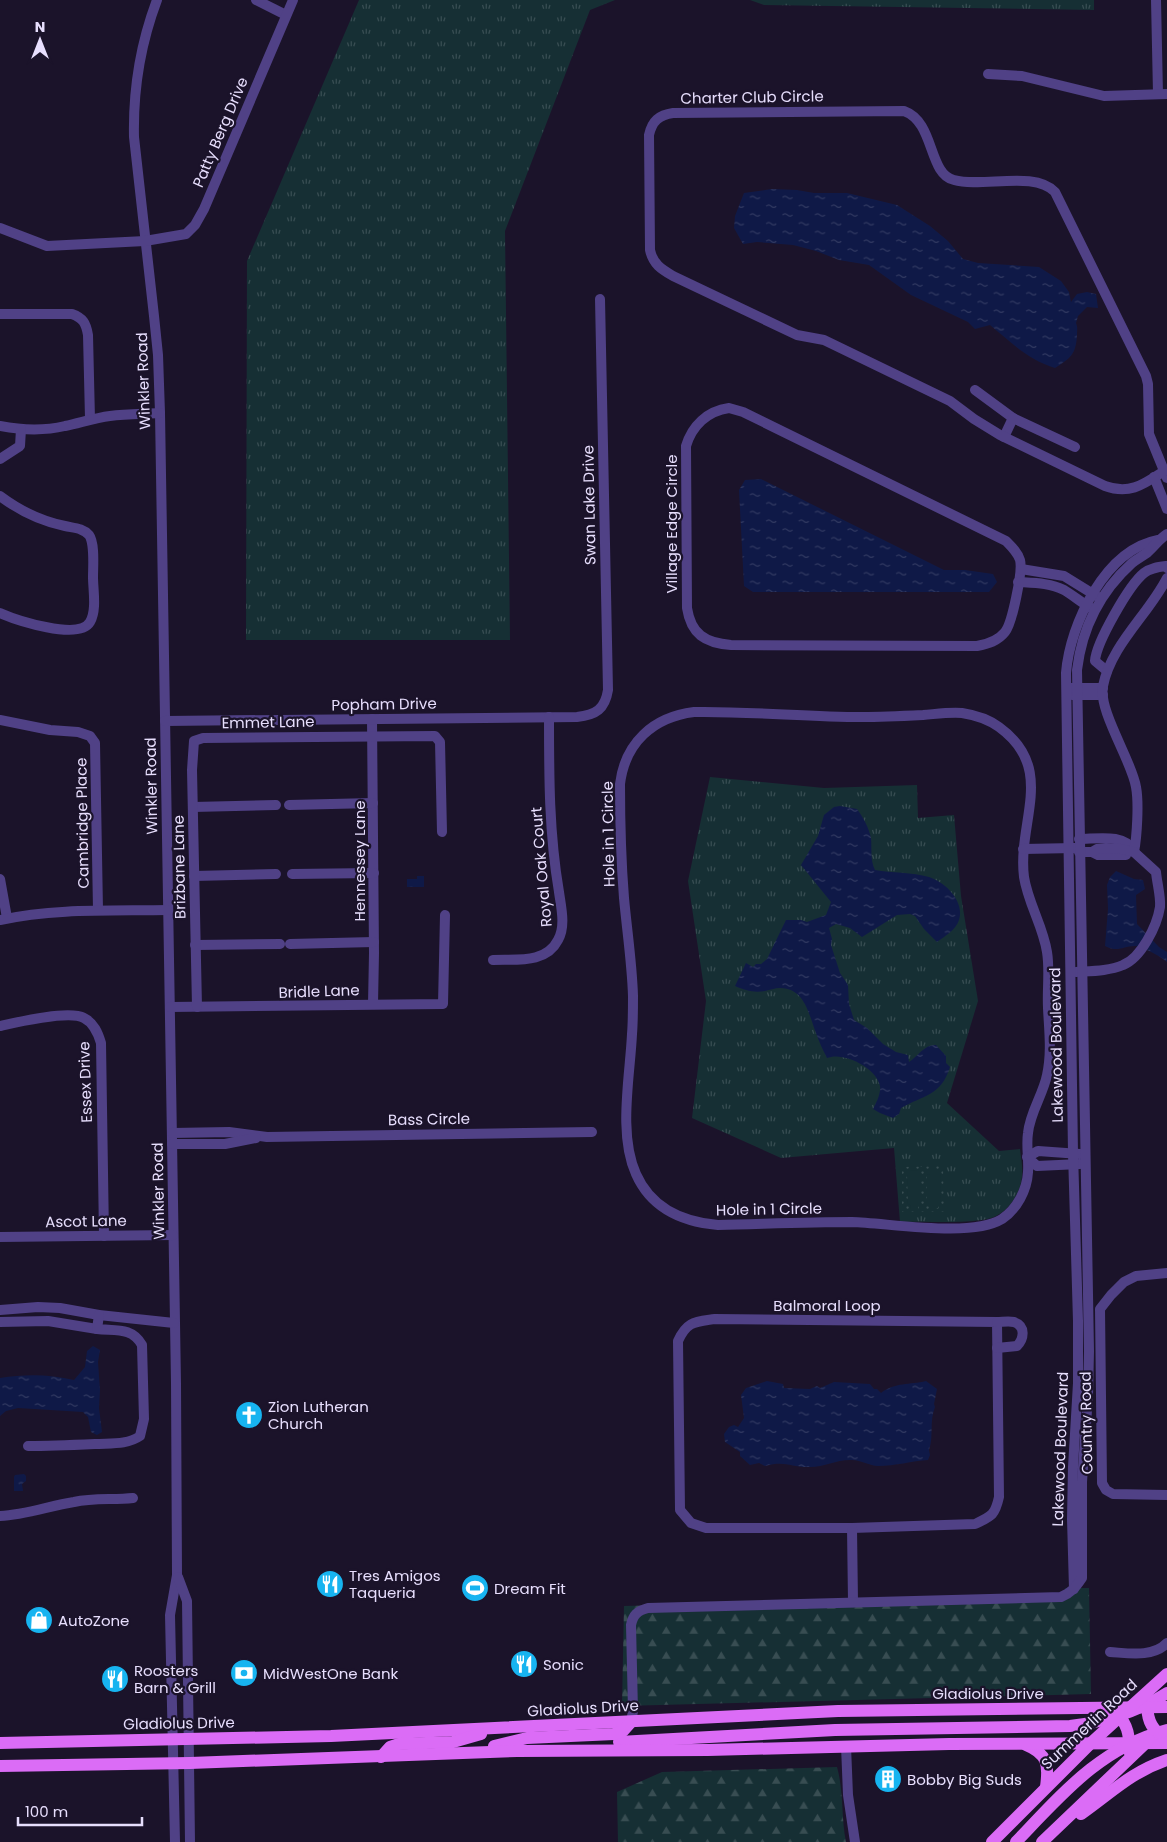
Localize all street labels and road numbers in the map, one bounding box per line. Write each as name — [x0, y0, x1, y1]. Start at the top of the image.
street label: Patty Berg Drive — [187, 74, 253, 190]
street label: Charter Club Circle — [680, 85, 824, 109]
street label: Winkler Road — [131, 332, 155, 430]
street label: Swan Lake Drive — [577, 445, 601, 565]
street label: Village Edge Circle — [661, 454, 682, 594]
street label: Popham Drive — [331, 693, 437, 715]
street label: Emmet Lane — [221, 711, 315, 733]
street label: Winkler Road — [140, 737, 162, 835]
street label: Cambridge Place — [70, 757, 94, 889]
street label: Hole in 1 Circle — [597, 781, 619, 887]
street label: Hennessey Lane — [349, 800, 370, 922]
street label: Royal Oak Court — [525, 806, 557, 928]
street label: Brizbane Lane — [168, 815, 190, 919]
street label: Lakewood Boulevard — [1044, 967, 1068, 1123]
street label: Bridle Lane — [278, 979, 360, 1003]
street label: Essex Drive — [73, 1041, 97, 1123]
street label: Bass Circle — [388, 1108, 470, 1130]
street label: Winkler Road — [147, 1142, 169, 1240]
street label: Hole in 1 Circle — [716, 1198, 822, 1220]
street label: Ascot Lane — [45, 1210, 127, 1232]
street label: Balmoral Loop — [773, 1295, 881, 1316]
street label: Lakewood Boulevard — [1047, 1371, 1073, 1527]
street label: Country Road — [1075, 1371, 1097, 1475]
street label: Summerlin Road — [1036, 1674, 1142, 1774]
street label: Gladiolus Drive — [932, 1683, 1044, 1704]
street label: Gladiolus Drive — [527, 1695, 639, 1721]
street label: Gladiolus Drive — [123, 1712, 235, 1734]

